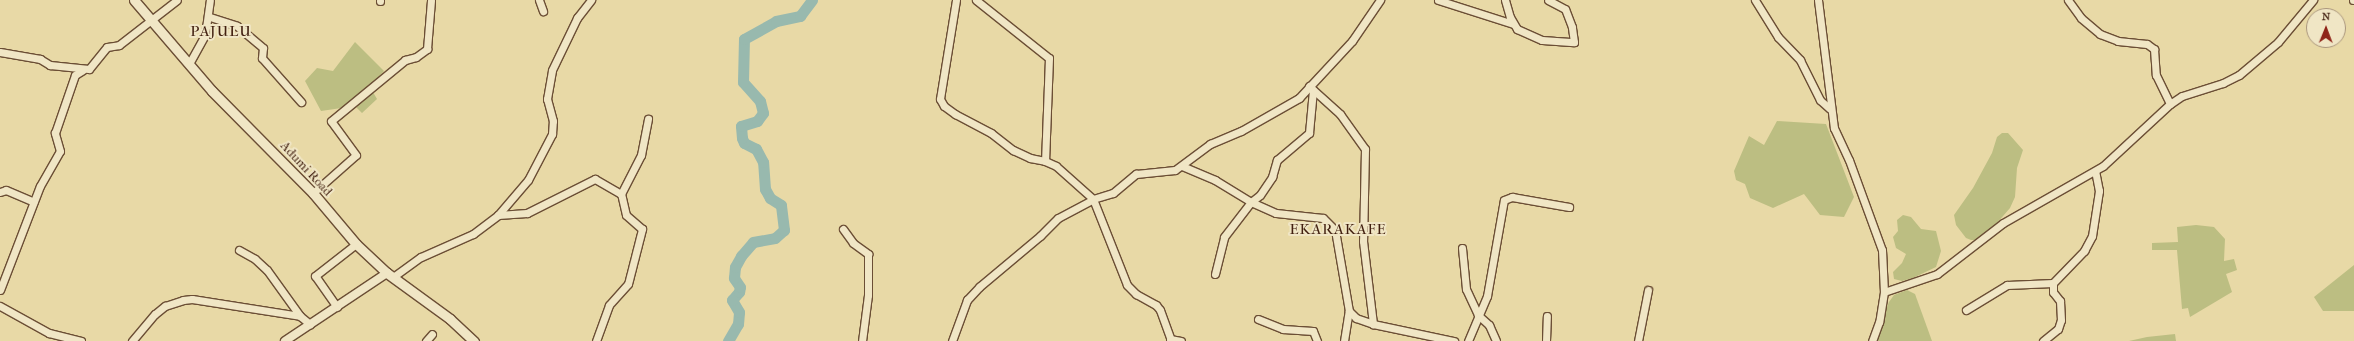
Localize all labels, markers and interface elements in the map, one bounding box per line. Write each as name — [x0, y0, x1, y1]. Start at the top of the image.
north arrow — [2306, 8, 2346, 48]
text: N — [2322, 10, 2330, 23]
district label: PAJULU — [190, 23, 252, 41]
street label: Adumi Road — [277, 138, 335, 200]
district label: EKARAKAFE — [1289, 221, 1387, 239]

